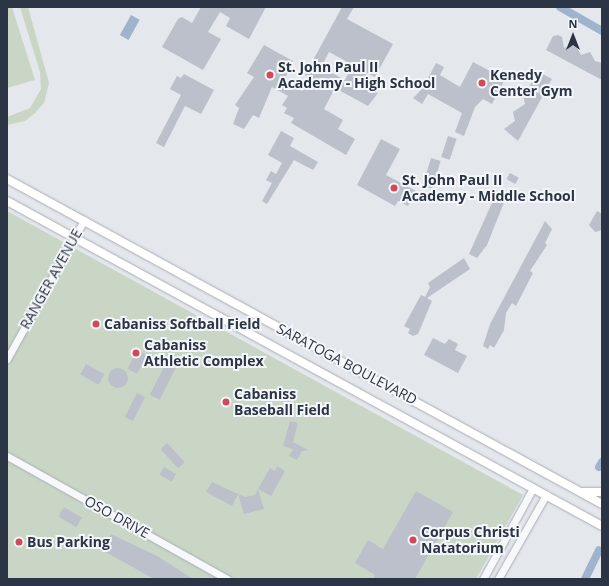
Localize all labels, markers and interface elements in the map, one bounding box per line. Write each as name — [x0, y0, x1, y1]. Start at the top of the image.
north arrow — [553, 16, 593, 56]
text: N — [569, 16, 577, 31]
place label: St. John Paul II Academy - High School — [278, 59, 435, 92]
place label: Kenedy Center Gym — [490, 67, 573, 100]
marker: St. John Paul II Academy - High School — [265, 70, 275, 80]
marker: Kenedy Center Gym — [477, 78, 487, 88]
place label: St. John Paul II Academy - Middle School — [402, 172, 575, 204]
marker: St. John Paul II Academy - Middle School — [389, 183, 399, 193]
street label: RANGER AVENUE — [17, 226, 85, 332]
place label: Cabaniss Softball Field — [104, 316, 260, 332]
marker: Cabaniss Softball Field — [91, 319, 101, 329]
street label: SARATOGA BOULEVARD — [274, 320, 420, 408]
place label: Cabaniss Athletic Complex — [144, 337, 263, 370]
marker: Cabaniss Athletic Complex — [131, 348, 141, 358]
place label: Cabaniss Baseball Field — [234, 386, 330, 418]
marker: Cabaniss Baseball Field — [221, 397, 231, 407]
street label: OSO DRIVE — [81, 492, 153, 542]
place label: Corpus Christi Natatorium — [421, 524, 520, 556]
place label: Bus Parking — [27, 534, 110, 550]
marker: Corpus Christi Natatorium — [408, 535, 418, 545]
marker: Bus Parking — [14, 537, 24, 547]

